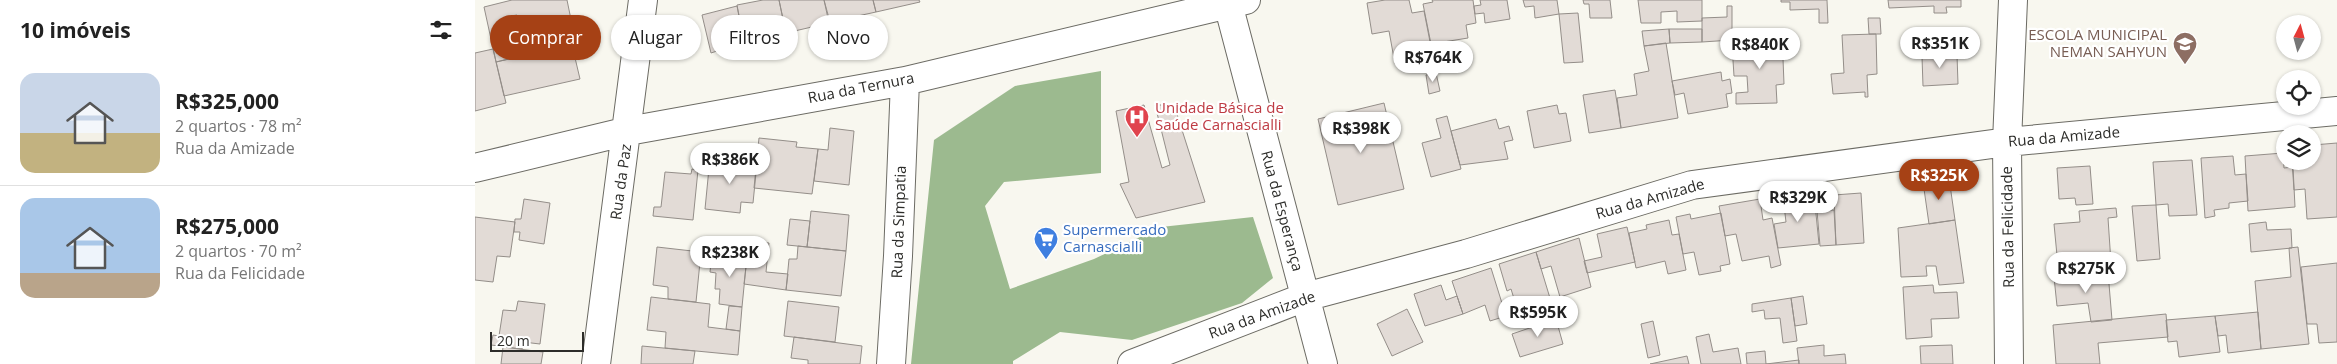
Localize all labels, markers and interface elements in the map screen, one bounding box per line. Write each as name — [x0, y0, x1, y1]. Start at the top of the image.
chip: Comprar — [490, 15, 601, 60]
chip: Alugar — [611, 15, 701, 60]
chip: Filtros — [711, 15, 798, 60]
chip: Novo — [808, 15, 888, 60]
north arrow — [2276, 15, 2321, 60]
map controls — [2276, 15, 2321, 170]
text: 10 imóveis — [20, 16, 131, 44]
icon: filters — [427, 16, 455, 44]
place label: ESCOLA MUNICIPAL NEMAN SAHYUN — [2028, 24, 2167, 61]
pin: R$351K — [1899, 27, 1981, 69]
pin: R$840K — [1719, 28, 1801, 70]
school or university icon: ESCOLA MUNICIPAL NEMAN SAHYUN — [2172, 31, 2198, 65]
text: R$351K — [1911, 32, 1969, 54]
text: R$840K — [1731, 33, 1789, 55]
pin: R$764K — [1392, 41, 1474, 83]
text: R$764K — [1404, 46, 1462, 68]
street label: Rua da Ternura — [806, 67, 916, 107]
button: locate — [2276, 70, 2321, 115]
text: R$325,000 — [175, 87, 279, 115]
icon: home — [60, 93, 120, 153]
place label: Unidade Básica de Saúde Carnascialli — [1155, 97, 1284, 134]
hospital icon: Unidade Básica de Saúde Carnascialli — [1124, 104, 1150, 138]
pin: R$398K — [1320, 112, 1402, 154]
text: 2 quartos · 78 m² — [175, 115, 302, 137]
text: R$398K — [1332, 117, 1390, 139]
street label: Rua da Amizade — [2007, 121, 2121, 151]
button: layers — [2276, 125, 2321, 170]
text: Rua da Amizade — [175, 137, 295, 159]
pin: R$386K — [689, 142, 771, 185]
street label: Rua da Paz — [605, 143, 635, 221]
text: R$386K — [701, 148, 759, 170]
street label: Rua da Esperança — [1257, 148, 1309, 273]
pin: R$325K — [1898, 158, 1980, 201]
text: R$325K — [1910, 164, 1968, 186]
street label: Rua da Simpatia — [886, 165, 910, 279]
street label: Rua da Felicidade — [1996, 166, 2018, 288]
street label: Rua da Amizade — [1593, 173, 1706, 223]
pin: R$329K — [1757, 180, 1839, 223]
text: R$329K — [1769, 186, 1827, 208]
text: R$275,000 — [175, 212, 279, 240]
icon: home — [60, 218, 120, 278]
place label: Supermercado Carnascialli — [1063, 219, 1166, 256]
supermarket icon: Supermercado Carnascialli — [1033, 226, 1059, 260]
pin: R$238K — [689, 236, 771, 278]
text: 2 quartos · 70 m² — [175, 240, 302, 262]
text: R$238K — [701, 241, 759, 263]
pin: R$275K — [2045, 252, 2127, 294]
text: R$275K — [2057, 257, 2115, 279]
text: Rua da Felicidade — [175, 262, 305, 284]
street label: Rua da Amizade — [1206, 285, 1318, 343]
pin: R$595K — [1497, 296, 1579, 338]
text: R$595K — [1509, 301, 1567, 323]
scale bar — [490, 329, 584, 352]
text: 20 m — [497, 331, 530, 350]

